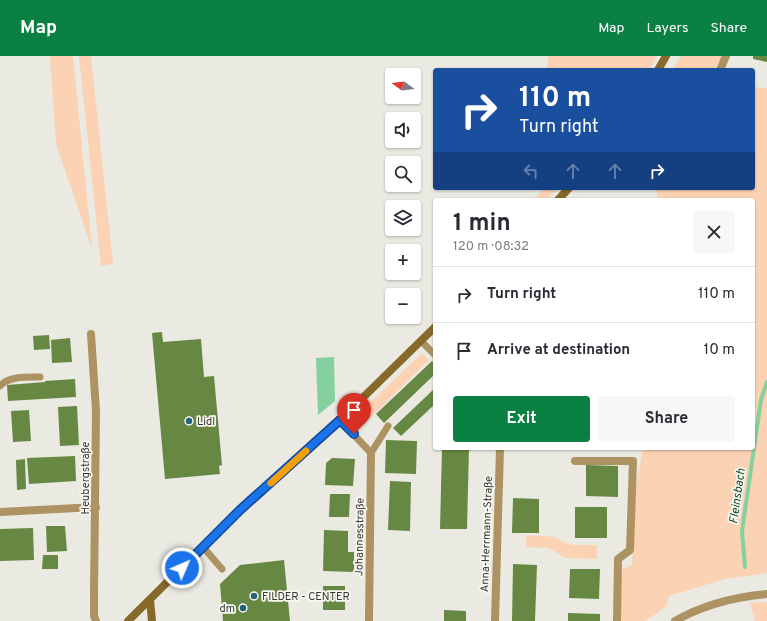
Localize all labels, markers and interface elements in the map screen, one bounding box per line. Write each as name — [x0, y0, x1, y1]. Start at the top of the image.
text: Map — [20, 16, 57, 40]
text: Map — [598, 20, 624, 37]
text: Layers — [646, 20, 688, 37]
text: Share — [710, 20, 747, 37]
north arrow — [385, 68, 421, 104]
map controls — [385, 68, 421, 324]
text: 110 m — [519, 81, 591, 117]
icon: right — [453, 84, 505, 136]
button: sound — [385, 112, 421, 148]
text: Turn right — [519, 116, 599, 139]
button: search — [385, 156, 421, 192]
icon: left — [520, 160, 542, 182]
icon: ahead — [562, 160, 584, 182]
icon: ahead — [604, 160, 626, 182]
icon: right — [646, 160, 668, 182]
button: layers — [385, 200, 421, 236]
text: 1 min — [453, 209, 511, 239]
button: close — [693, 211, 735, 253]
text: 120 m · 08:32 — [453, 239, 529, 255]
button: + — [385, 244, 421, 280]
icon: right — [453, 284, 475, 306]
text: Turn right — [487, 285, 556, 304]
text: 110 m — [698, 285, 735, 304]
button: − — [385, 288, 421, 324]
icon: arrive — [453, 340, 475, 362]
text: Arrive at destination — [487, 341, 630, 360]
text: 10 m — [704, 341, 735, 360]
pin — [337, 393, 371, 434]
button: Exit — [453, 396, 590, 442]
button: Share — [598, 396, 735, 442]
icon: arrive — [343, 399, 365, 421]
place label: Lidl — [197, 415, 215, 429]
marker: Lidl — [184, 416, 194, 426]
street label: Heubergstraße — [79, 441, 93, 515]
water label: Fleinsbach — [726, 467, 750, 525]
street label: Anna-Herrmann-Straße — [478, 476, 496, 592]
street label: Johannesstraße — [352, 498, 368, 576]
position arrow — [161, 547, 203, 589]
place label: FILDER - CENTER — [262, 590, 350, 604]
marker: FILDER - CENTER — [249, 591, 259, 601]
place label: dm — [220, 602, 235, 616]
marker: dm — [238, 603, 248, 613]

